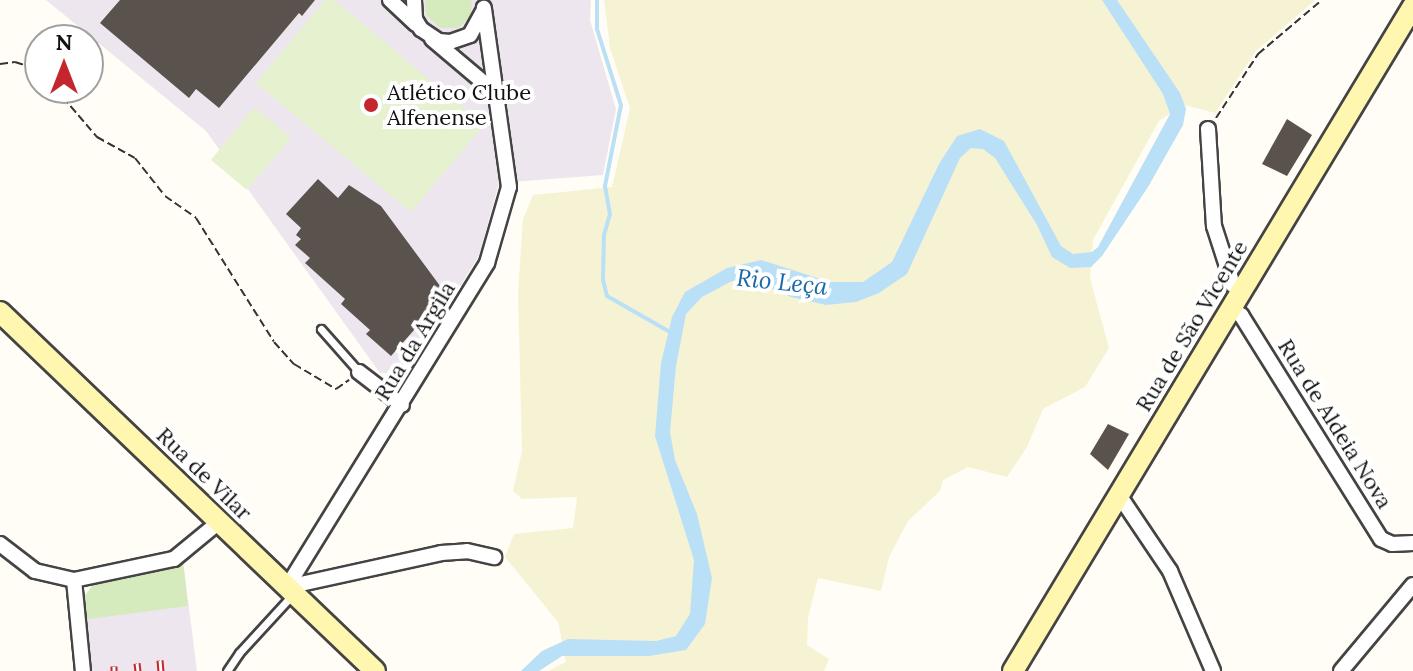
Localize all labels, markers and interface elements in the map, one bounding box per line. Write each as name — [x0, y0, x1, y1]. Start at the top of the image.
north arrow — [24, 24, 104, 104]
text: N — [55, 28, 73, 56]
place label: Atlético Clube Alfenense — [387, 79, 531, 130]
marker: Atlético Clube Alfenense — [362, 96, 380, 114]
street label: Rua de São Vicente — [1131, 236, 1253, 416]
water label: Rio Leça — [735, 263, 829, 301]
street label: Rua da Argila — [369, 277, 461, 405]
street label: Rua de Aldeia Nova — [1272, 334, 1398, 514]
street label: Rua de Vilar — [151, 422, 257, 526]

